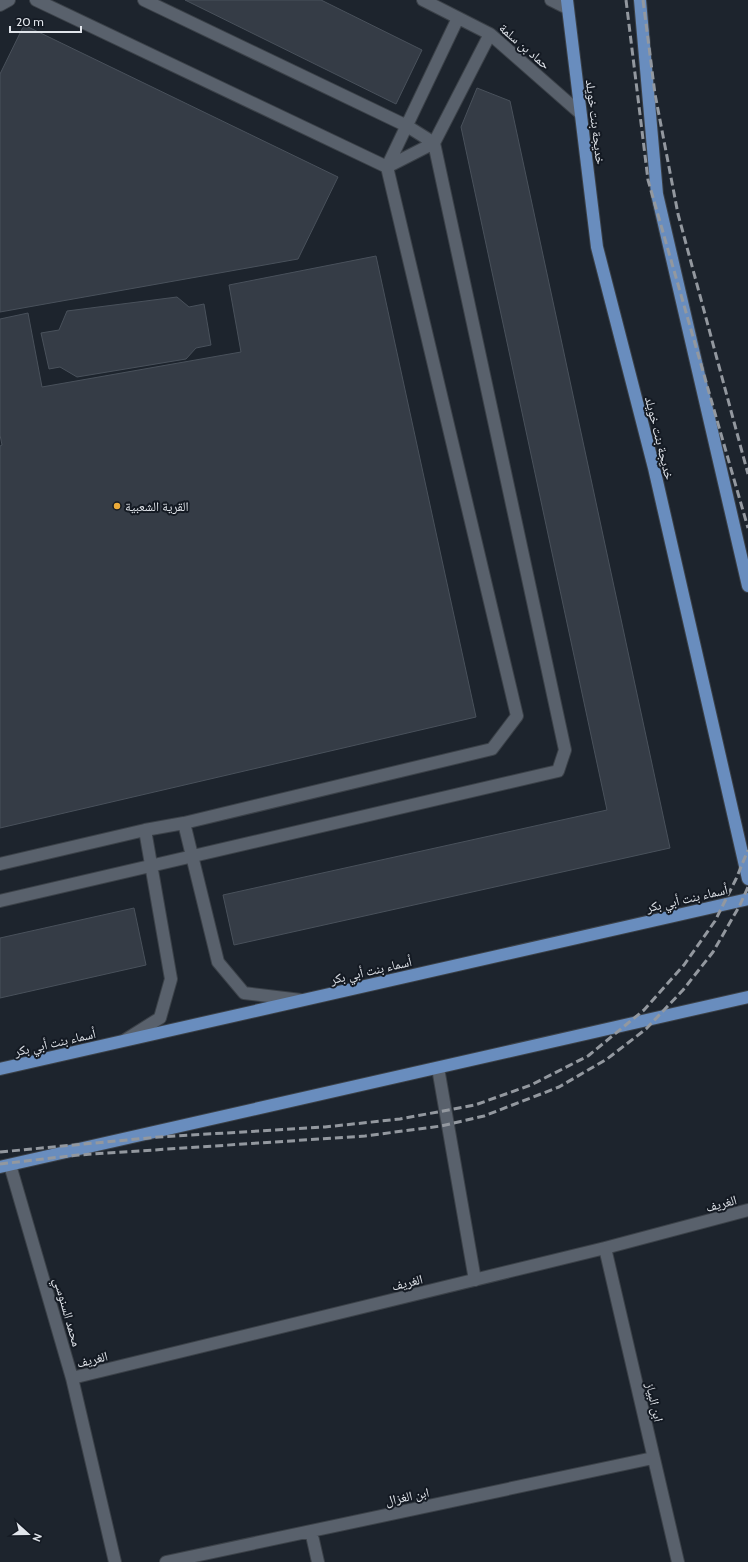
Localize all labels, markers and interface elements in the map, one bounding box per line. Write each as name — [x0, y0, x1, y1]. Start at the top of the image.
scale bar — [10, 8, 81, 34]
text: 20 m — [16, 14, 44, 29]
street label: حماد بن سلمة — [496, 20, 554, 73]
street label: خديجة بنت خويلد — [582, 79, 609, 165]
street label: خديجة بنت خويلد — [641, 395, 678, 482]
place label: القرية الشعبية — [125, 498, 189, 515]
marker: القرية الشعبية — [112, 501, 122, 511]
street label: أسماء بنت أبي بكر — [644, 881, 730, 919]
street label: أسماء بنت أبي بكر — [328, 953, 414, 991]
street label: أسماء بنت أبي بكر — [12, 1025, 98, 1063]
street label: الغريف — [704, 1191, 739, 1216]
street label: الغريف — [390, 1270, 424, 1295]
street label: محمد السنوسي — [47, 1276, 85, 1349]
street label: الغريف — [75, 1347, 109, 1372]
street label: ابن البياز — [642, 1380, 667, 1423]
street label: ابن الغزال — [384, 1484, 431, 1509]
north arrow — [8, 1514, 48, 1554]
text: N — [29, 1531, 45, 1544]

